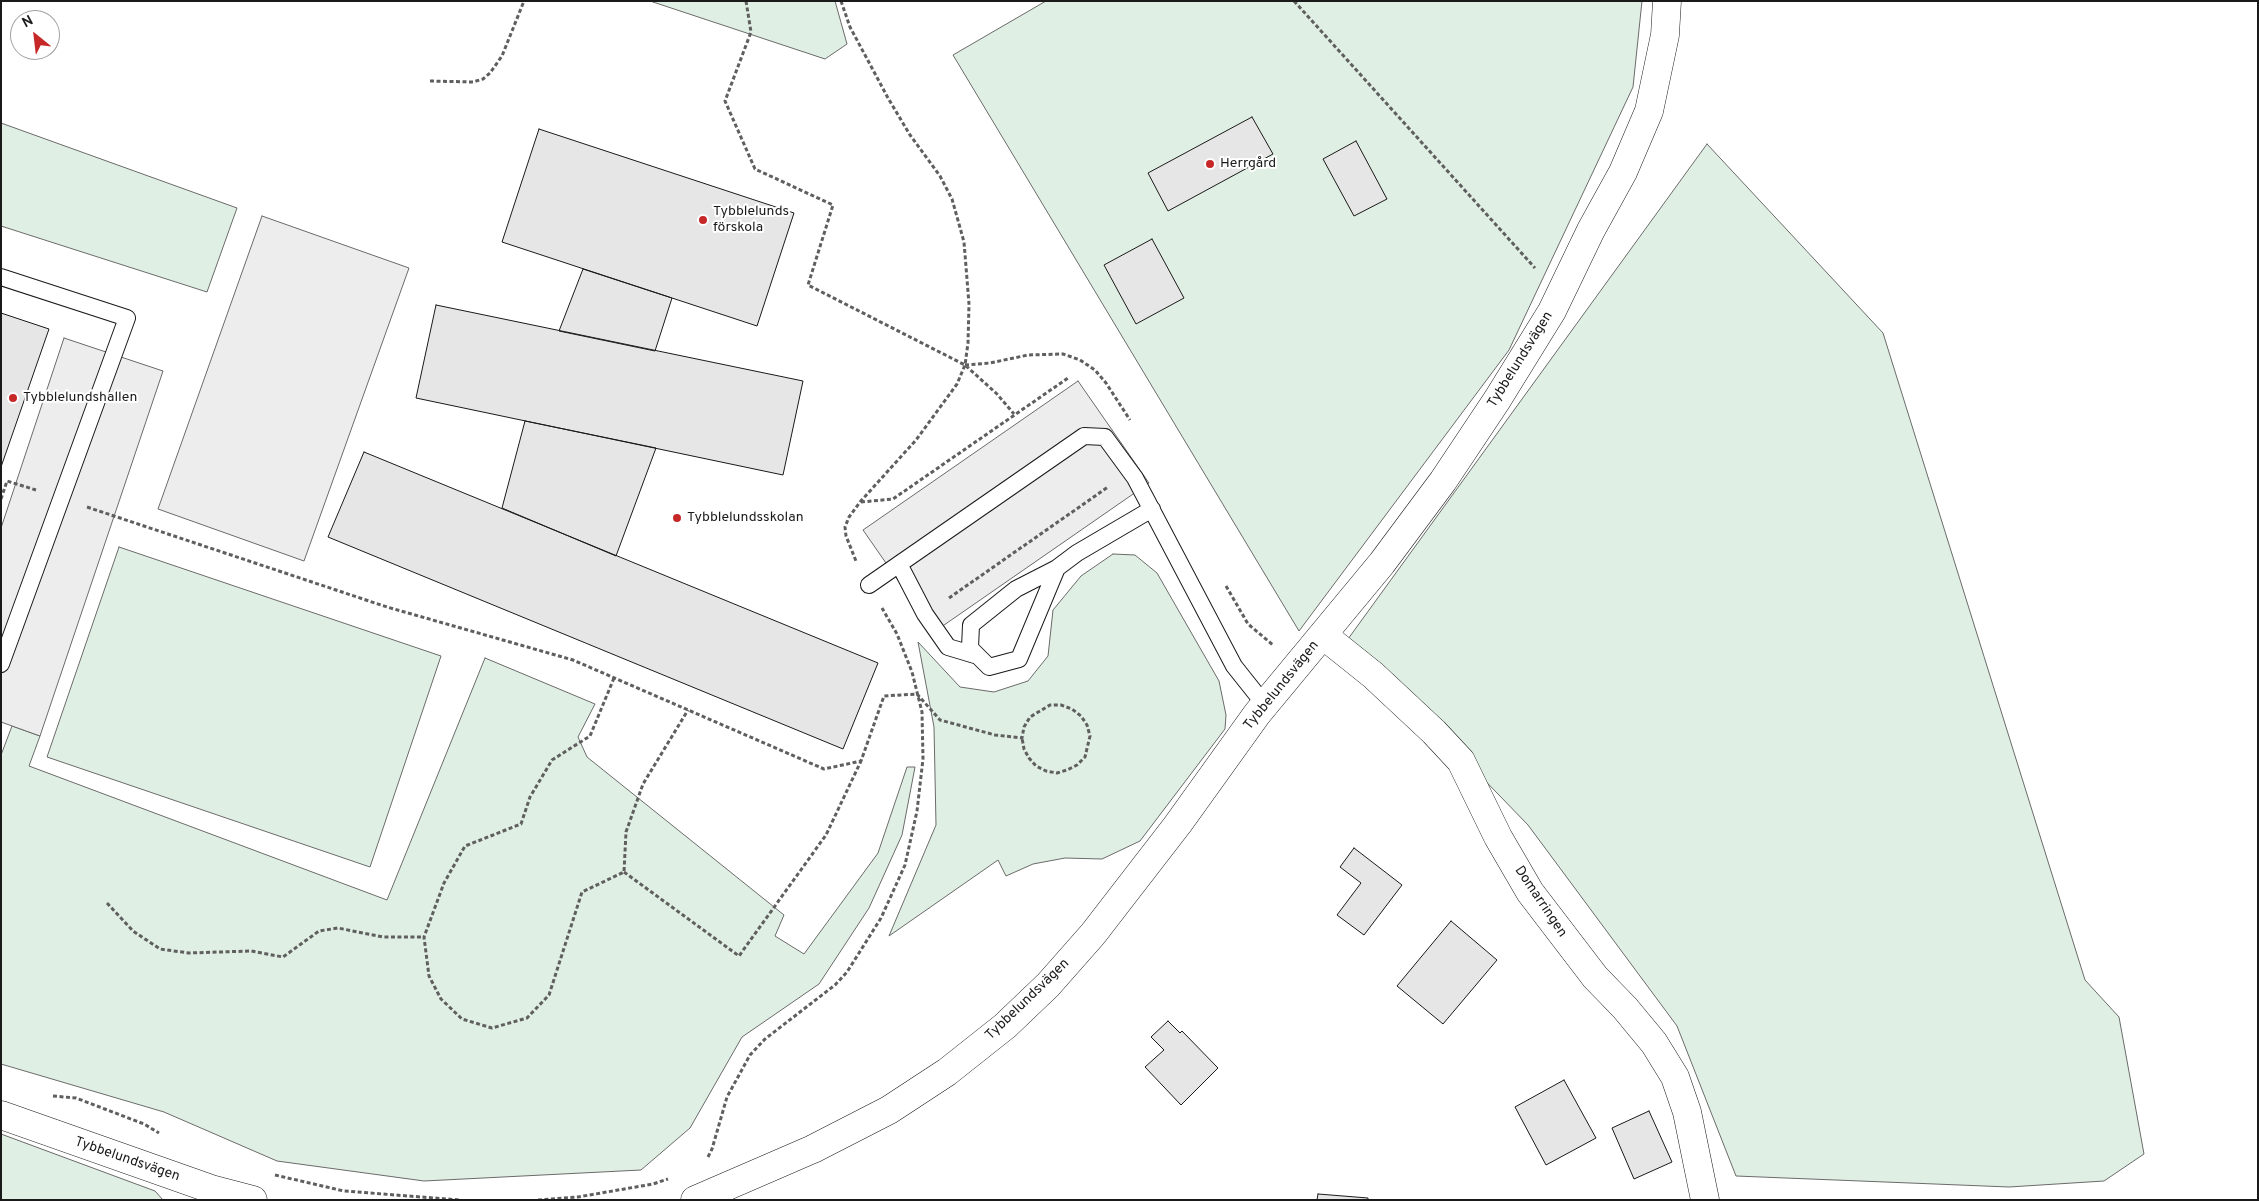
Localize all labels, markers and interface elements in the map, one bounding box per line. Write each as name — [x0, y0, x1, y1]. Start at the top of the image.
north arrow — [10, 10, 60, 60]
text: N — [19, 12, 36, 32]
place label: Herrgård — [1220, 156, 1276, 172]
marker: Herrgård — [1204, 158, 1216, 170]
place label: Tybblelunds förskola — [713, 204, 789, 236]
marker: Tybblelunds förskola — [697, 214, 709, 226]
street label: Tybbelundsvägen — [1485, 309, 1557, 411]
place label: Tybblelundshallen — [23, 390, 137, 406]
marker: Tybblelundshallen — [7, 392, 19, 404]
place label: Tybblelundsskolan — [687, 510, 804, 526]
marker: Tybblelundsskolan — [671, 512, 683, 524]
street label: Tybbelundsvägen — [1241, 638, 1323, 734]
street label: Domarringen — [1510, 863, 1570, 941]
street label: Tybbelundsvägen — [983, 956, 1073, 1044]
street label: Tybbelundsvägen — [72, 1134, 182, 1186]

